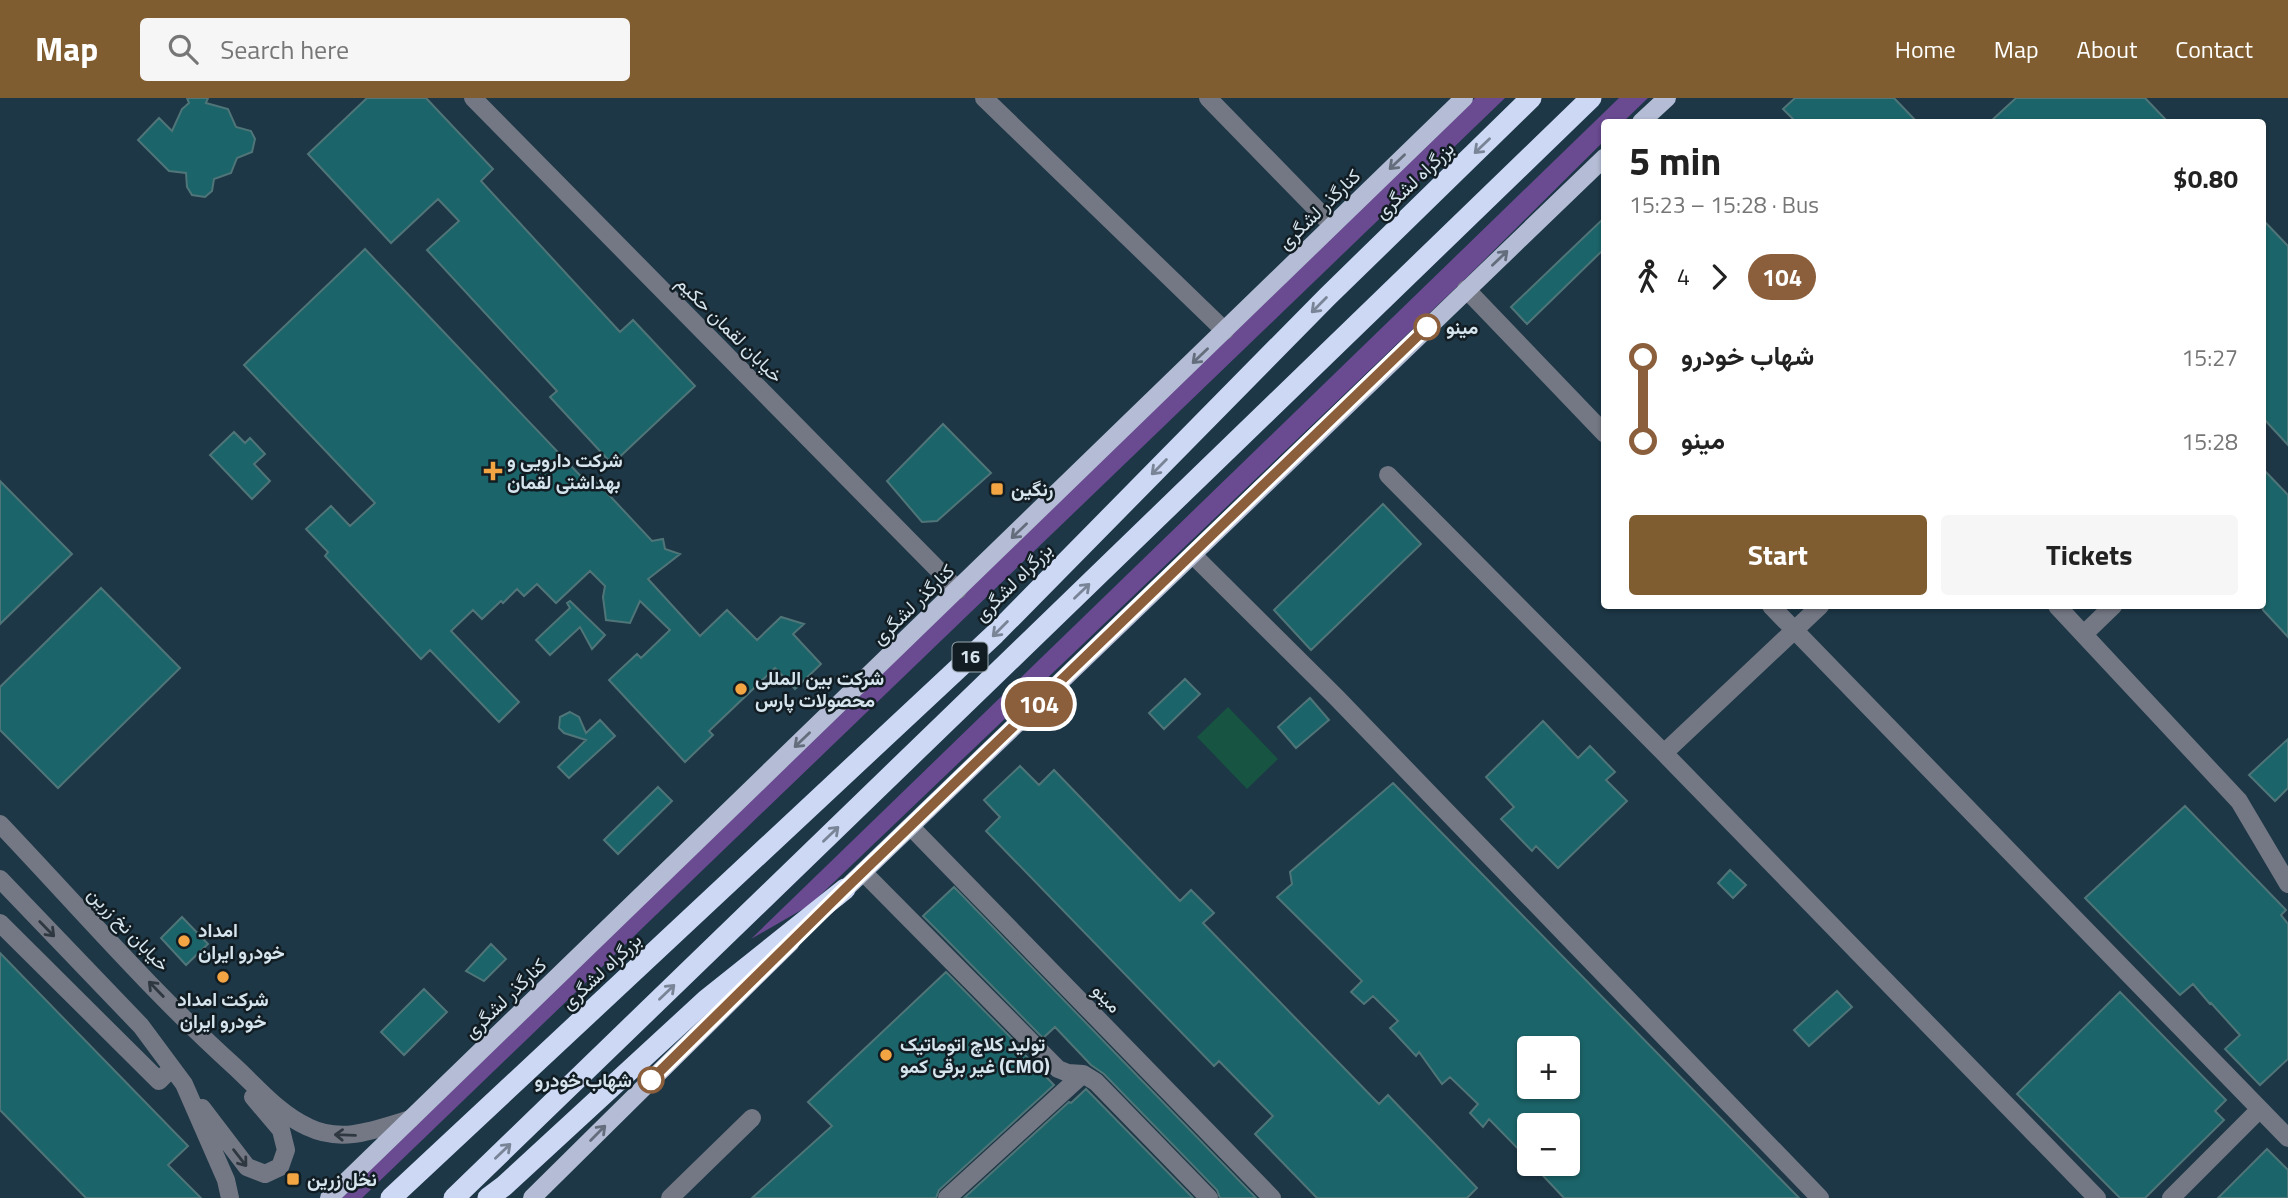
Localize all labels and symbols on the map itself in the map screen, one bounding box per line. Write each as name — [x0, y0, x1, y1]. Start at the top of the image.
street label: بزرگراه لشگری — [1367, 134, 1460, 225]
one-way arrow — [1473, 137, 1490, 154]
one-way arrow — [1389, 154, 1406, 171]
street label: کنارگذر لشگری — [1271, 161, 1367, 256]
one-way arrow — [1491, 249, 1508, 266]
street label: خیابان لقمان حکیم — [670, 268, 791, 389]
one-way arrow — [1311, 296, 1328, 313]
place label: مینو — [1446, 312, 1478, 341]
marker: مینو — [1414, 314, 1440, 340]
one-way arrow — [1192, 347, 1209, 364]
place label: شرکت دارویی و بهداشتی لقمان — [507, 445, 623, 496]
one-way arrow — [1151, 458, 1168, 475]
marker: شرکت دارویی و بهداشتی لقمان — [485, 463, 501, 479]
place label: رنگین — [1011, 474, 1053, 503]
marker: رنگین — [989, 481, 1005, 497]
one-way arrow — [1010, 522, 1027, 539]
street label: بزرگراه لشگری — [967, 536, 1059, 628]
street label: کنارگذر لشگری — [865, 556, 961, 651]
one-way arrow — [1074, 583, 1091, 600]
one-way arrow — [991, 620, 1008, 637]
road number: 16 — [953, 642, 988, 672]
place label: شرکت بین المللی محصولات پارس — [755, 663, 884, 714]
marker: شرکت بین المللی محصولات پارس — [733, 681, 749, 697]
line badge: 104 — [999, 681, 1079, 727]
one-way arrow — [794, 732, 811, 749]
one-way arrow — [822, 826, 839, 843]
street label: خیابان نخ زرین — [81, 880, 177, 978]
place label: امداد خودرو ایران — [198, 915, 285, 966]
one-way arrow — [39, 920, 56, 937]
street label: بزرگراه لشگری — [554, 925, 648, 1016]
marker: امداد خودرو ایران — [176, 933, 192, 949]
street label: کنارگذر لشگری — [457, 950, 553, 1045]
marker: شرکت امداد خودرو ایران — [215, 969, 231, 985]
street label: مینو — [1086, 976, 1129, 1019]
one-way arrow — [148, 981, 165, 998]
place label: شرکت امداد خودرو ایران — [177, 984, 269, 1035]
one-way arrow — [658, 984, 675, 1001]
place label: تولید کلاچ اتوماتیک غیر برقی کمو (CMO) — [900, 1029, 1050, 1080]
marker: تولید کلاچ اتوماتیک غیر برقی کمو (CMO) — [878, 1047, 894, 1063]
place label: شهاب خودرو — [535, 1065, 632, 1094]
marker: شهاب خودرو — [638, 1067, 664, 1093]
one-way arrow — [589, 1124, 606, 1141]
one-way arrow — [334, 1128, 357, 1141]
one-way arrow — [495, 1142, 512, 1159]
one-way arrow — [233, 1148, 248, 1167]
place label: نخل زرین — [307, 1164, 377, 1193]
marker: نخل زرین — [285, 1171, 301, 1187]

